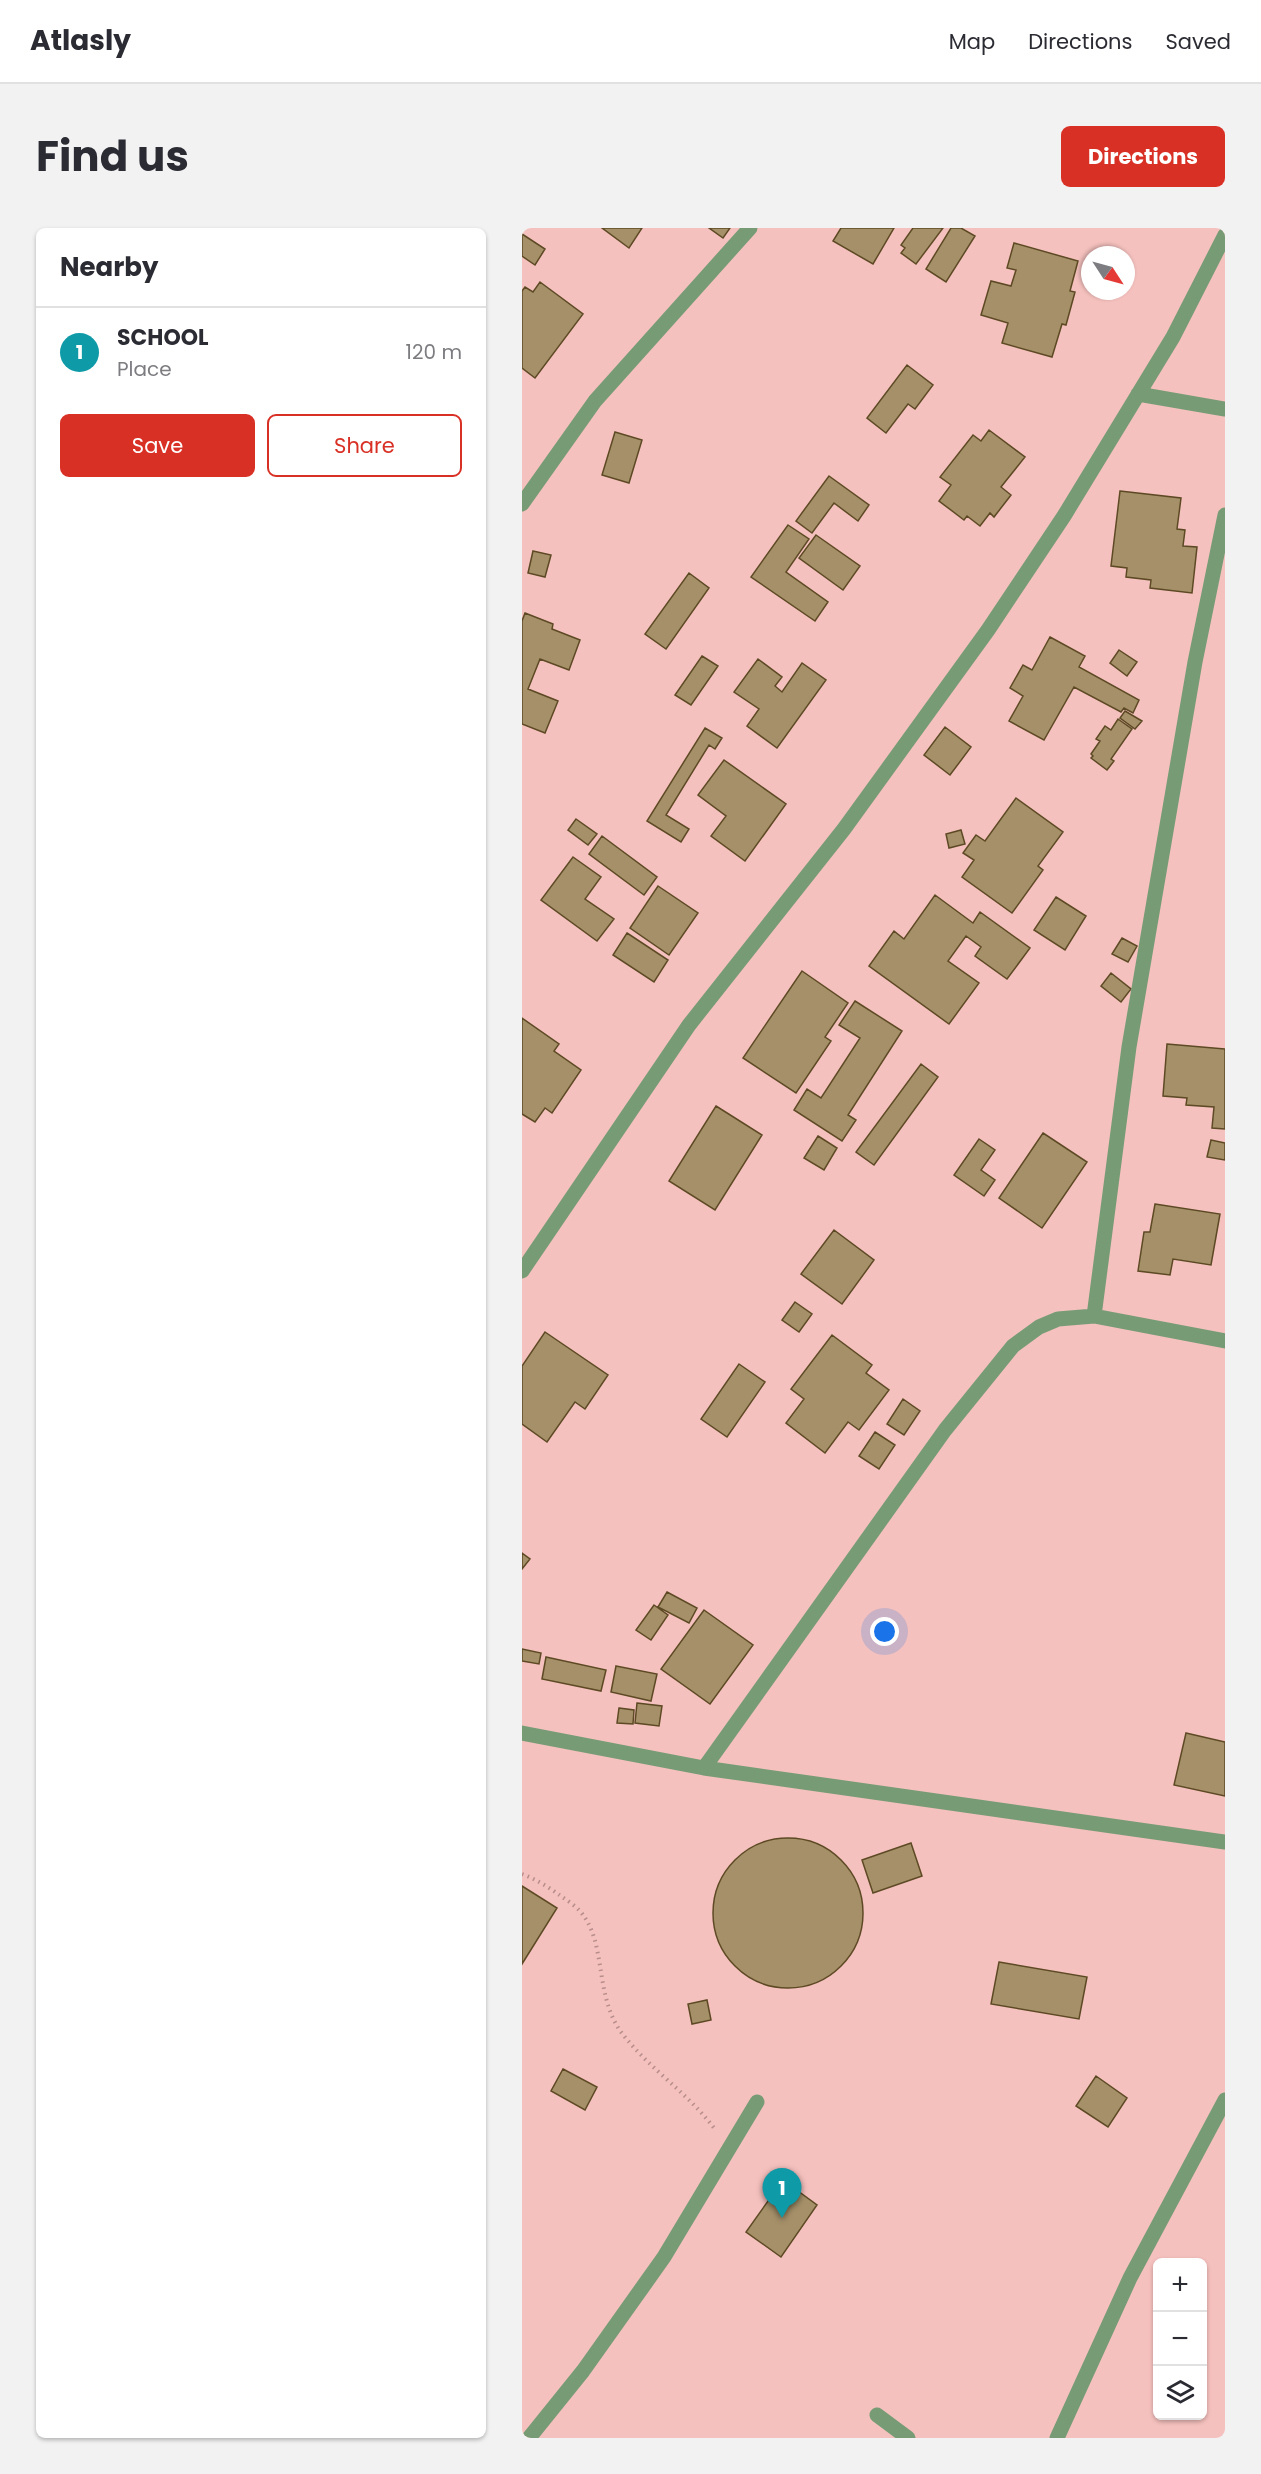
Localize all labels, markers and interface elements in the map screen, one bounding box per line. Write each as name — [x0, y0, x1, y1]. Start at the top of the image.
text: Atlasly — [30, 21, 131, 60]
text: Map — [949, 27, 995, 56]
text: Directions — [1028, 27, 1132, 56]
text: Saved — [1165, 27, 1231, 56]
button: Directions — [1061, 126, 1225, 187]
text: Find us — [36, 127, 189, 186]
north arrow — [1081, 246, 1135, 300]
text: Nearby — [60, 249, 158, 285]
text: SCHOOL — [117, 322, 208, 353]
text: 1 — [76, 338, 83, 366]
text: 120 m — [406, 338, 462, 366]
text: Place — [117, 355, 172, 383]
button: Save — [60, 414, 255, 477]
button: Share — [267, 414, 462, 477]
your location — [870, 1617, 899, 1646]
pin: 1 — [762, 2168, 802, 2218]
map controls — [1153, 2258, 1207, 2420]
button: + — [1153, 2258, 1207, 2312]
button: − — [1153, 2312, 1207, 2366]
button: layers — [1153, 2366, 1207, 2420]

